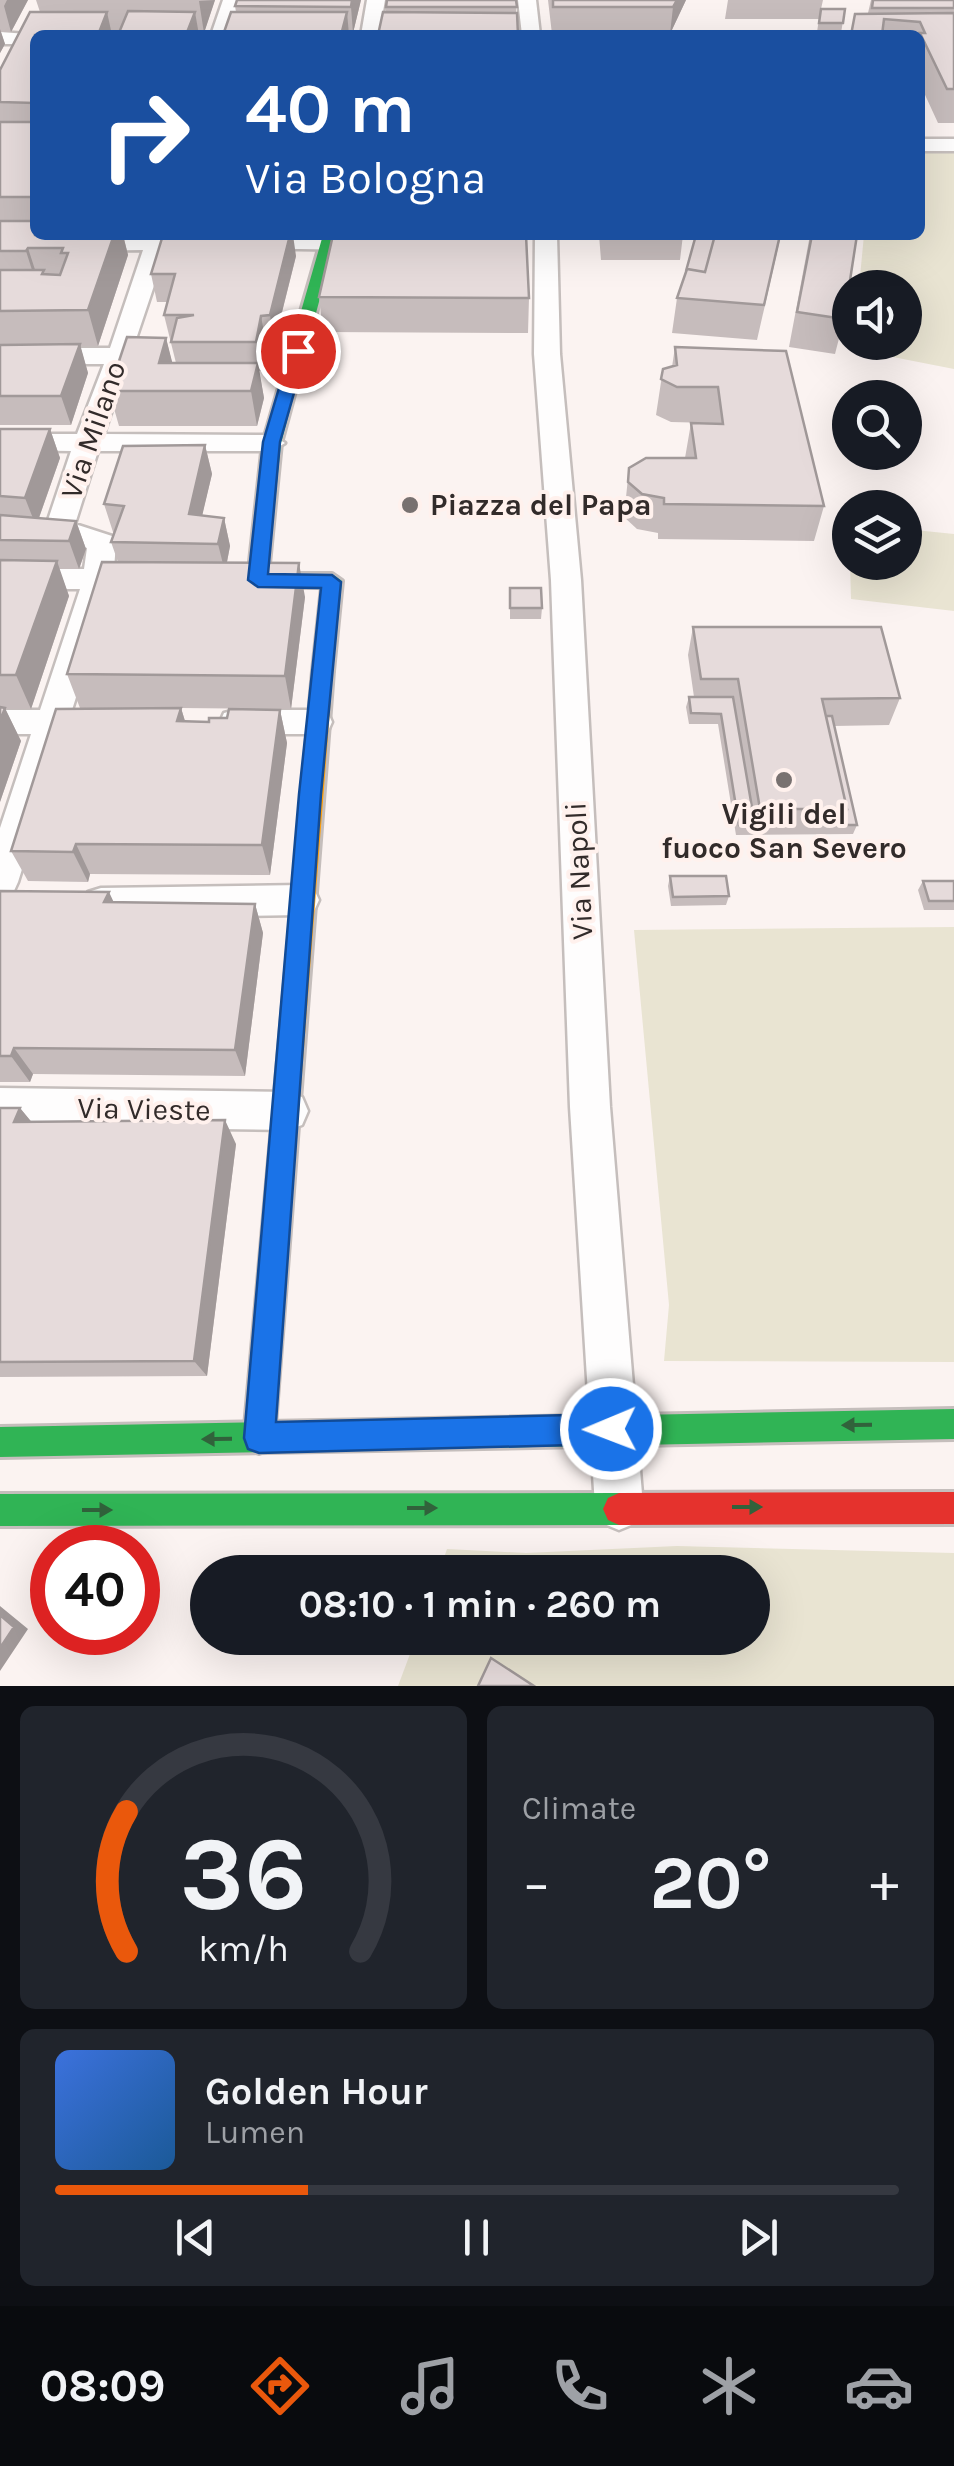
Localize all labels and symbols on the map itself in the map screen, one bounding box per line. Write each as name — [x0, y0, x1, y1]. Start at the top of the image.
pin — [256, 309, 341, 394]
street label: Via Milano — [53, 356, 133, 504]
place label: Piazza del Papa — [430, 487, 652, 523]
marker: Piazza del Papa — [399, 494, 421, 516]
marker: Vigili del fuoco San Severo — [773, 769, 795, 791]
place label: Vigili del fuoco San Severo — [661, 796, 907, 866]
street label: Via Napoli — [557, 801, 601, 941]
street label: Via Vieste — [77, 1090, 211, 1128]
position arrow — [559, 1377, 663, 1481]
one-way arrow — [840, 1417, 872, 1433]
one-way arrow — [200, 1431, 232, 1447]
one-way arrow — [732, 1499, 764, 1515]
one-way arrow — [407, 1500, 439, 1516]
one-way arrow — [82, 1502, 114, 1518]
speed limit sign: 40 — [30, 1525, 160, 1655]

